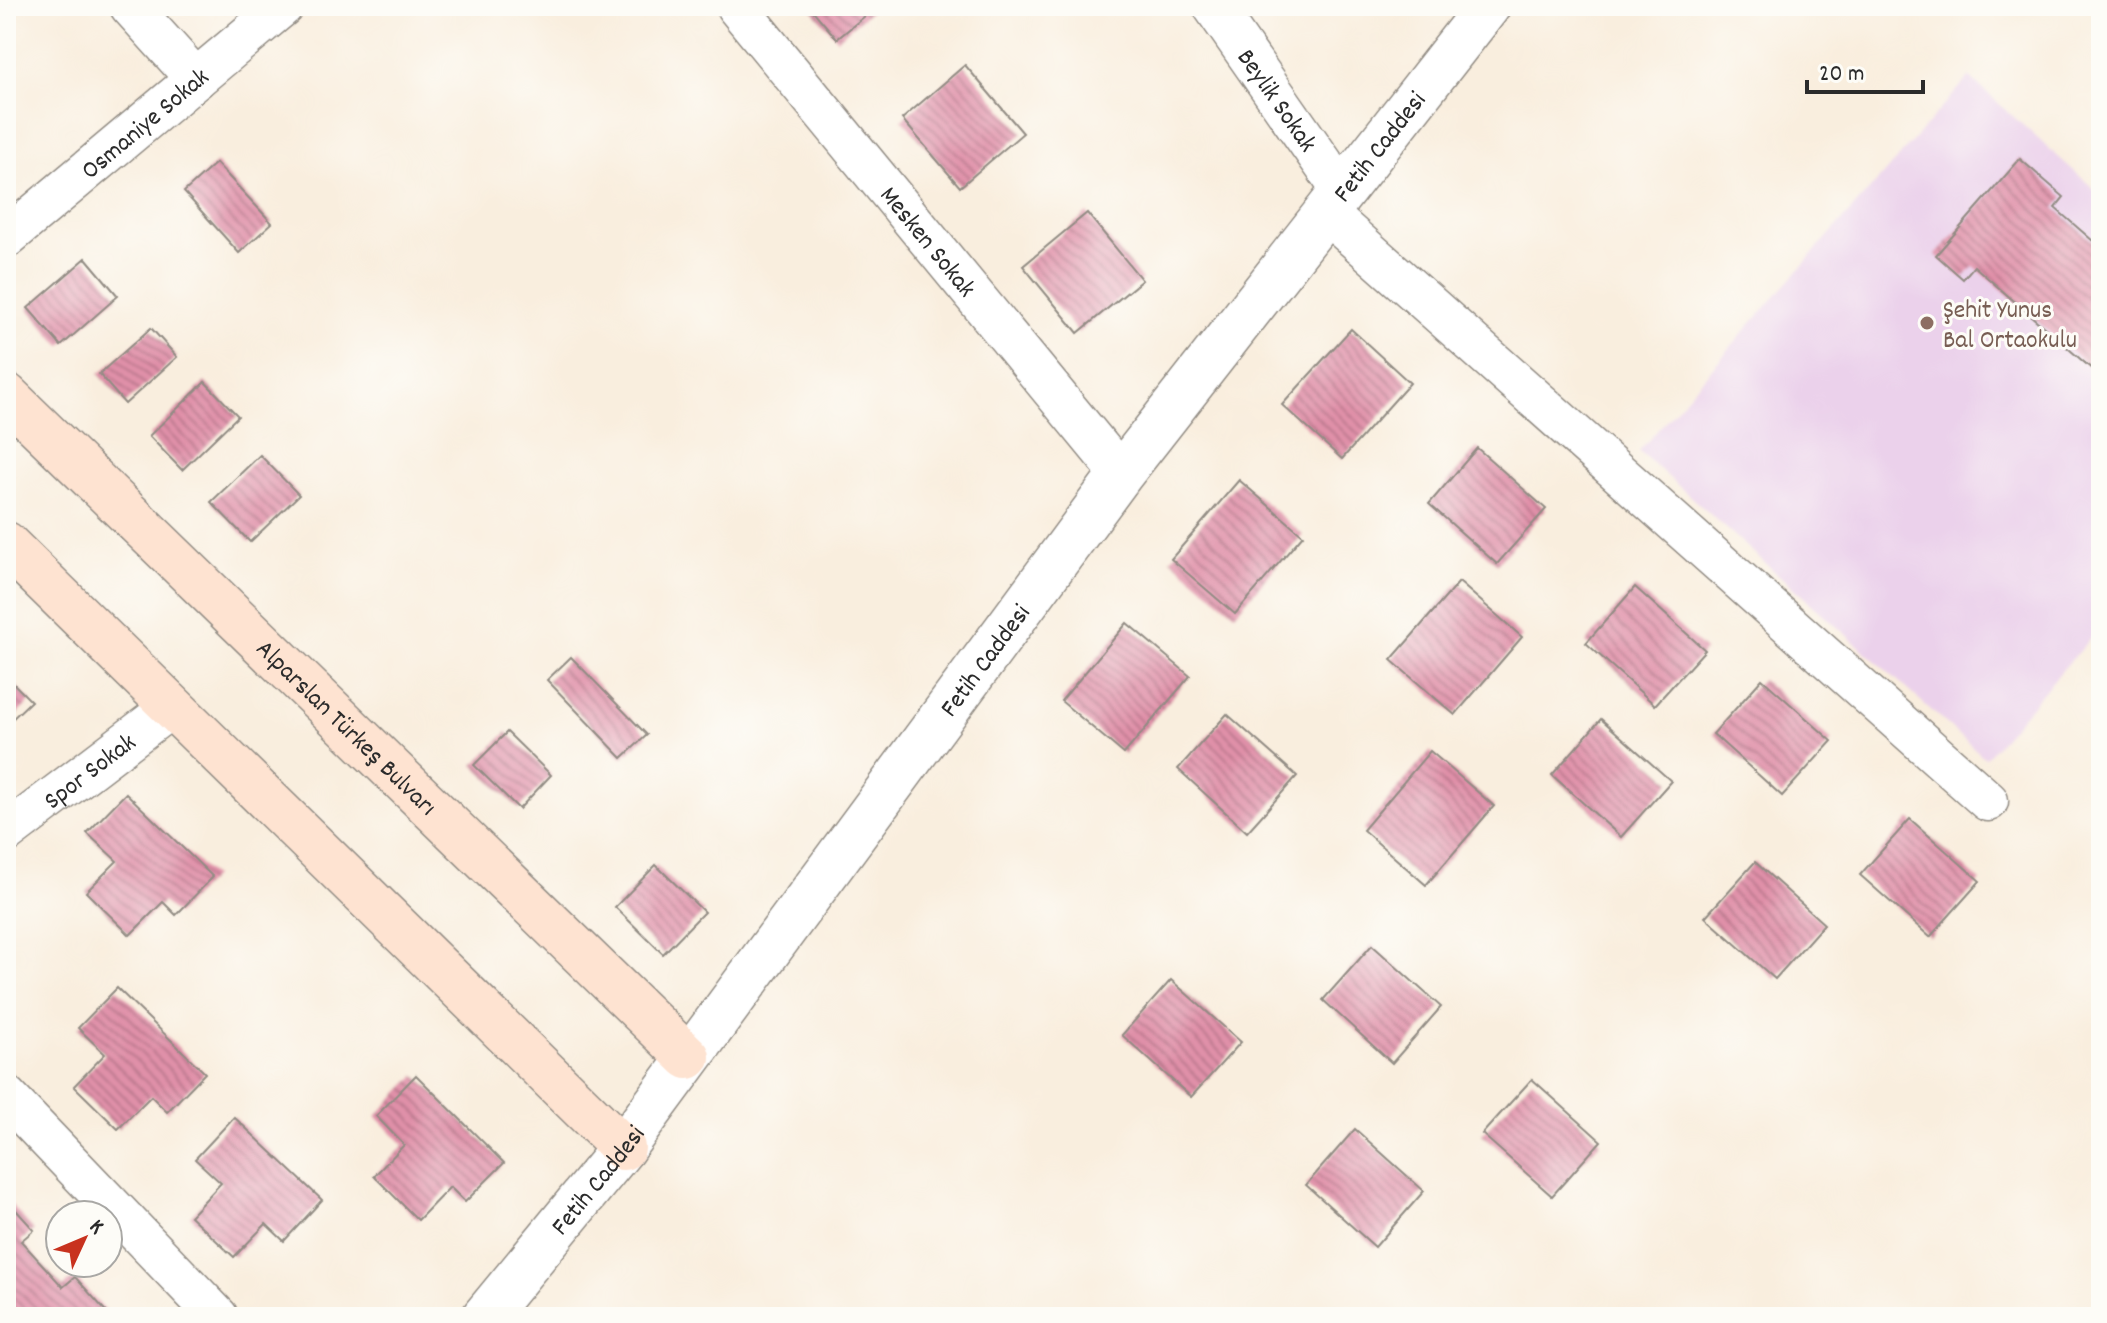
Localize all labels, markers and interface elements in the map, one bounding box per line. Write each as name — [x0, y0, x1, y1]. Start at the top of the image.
street label: Beylik Sokak — [1226, 42, 1325, 161]
scale bar — [1807, 44, 1923, 94]
text: 20 m — [1819, 58, 1865, 92]
street label: Osmaniye Sokak — [74, 60, 218, 190]
street label: Fetih Caddesi — [1326, 84, 1437, 211]
street label: Mesken Sokak — [869, 179, 983, 307]
place label: Şehit Yunus Bal Ortaokulu — [1943, 293, 2077, 360]
marker: Şehit Yunus Bal Ortaokulu — [1918, 314, 1936, 332]
street label: Fetih Caddesi — [933, 597, 1041, 726]
street label: Alparslan Türkeş Bulvarı — [246, 632, 444, 826]
street label: Spor Sokak — [37, 726, 145, 820]
street label: Fetih Caddesi — [544, 1119, 656, 1244]
north arrow — [44, 1199, 124, 1279]
text: K — [81, 1213, 111, 1242]

